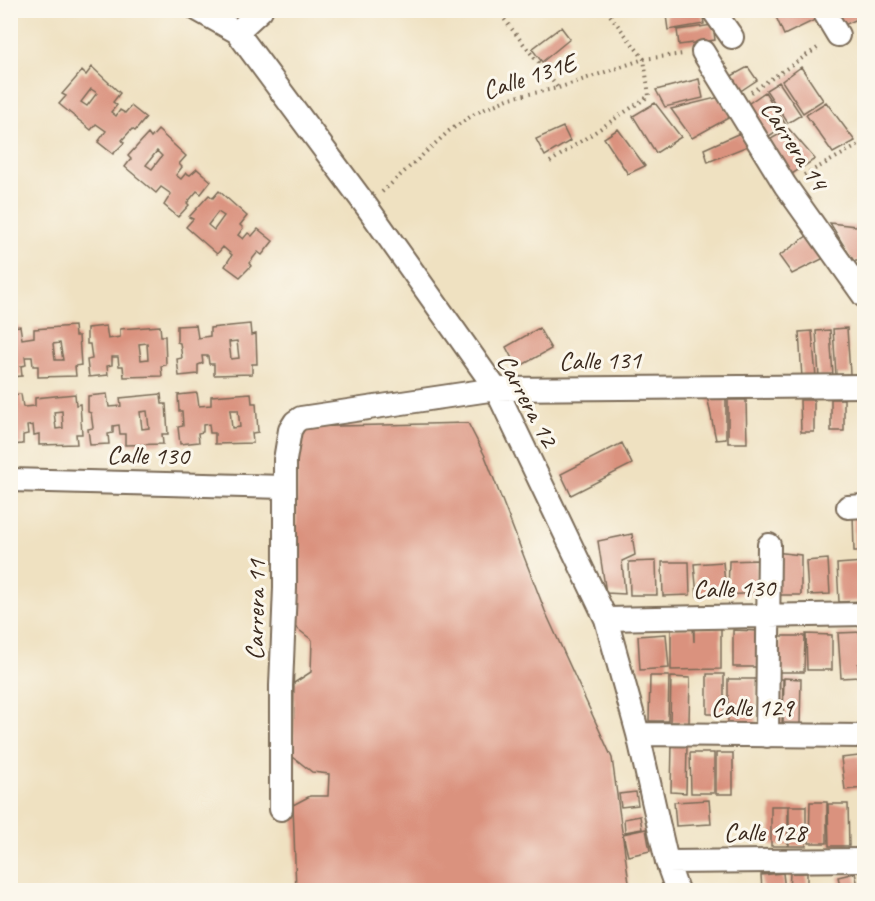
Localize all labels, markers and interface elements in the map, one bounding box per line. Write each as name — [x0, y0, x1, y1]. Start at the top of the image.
street label: Calle 131E — [478, 45, 583, 107]
street label: Carrera 14 — [753, 94, 837, 198]
street label: Calle 131 — [559, 343, 643, 378]
street label: Carrera 12 — [489, 348, 567, 454]
street label: Calle 130 — [107, 438, 192, 473]
street label: Carrera 11 — [238, 558, 273, 661]
street label: Calle 130 — [693, 571, 778, 606]
street label: Calle 129 — [711, 691, 795, 724]
street label: Calle 128 — [724, 816, 808, 849]

